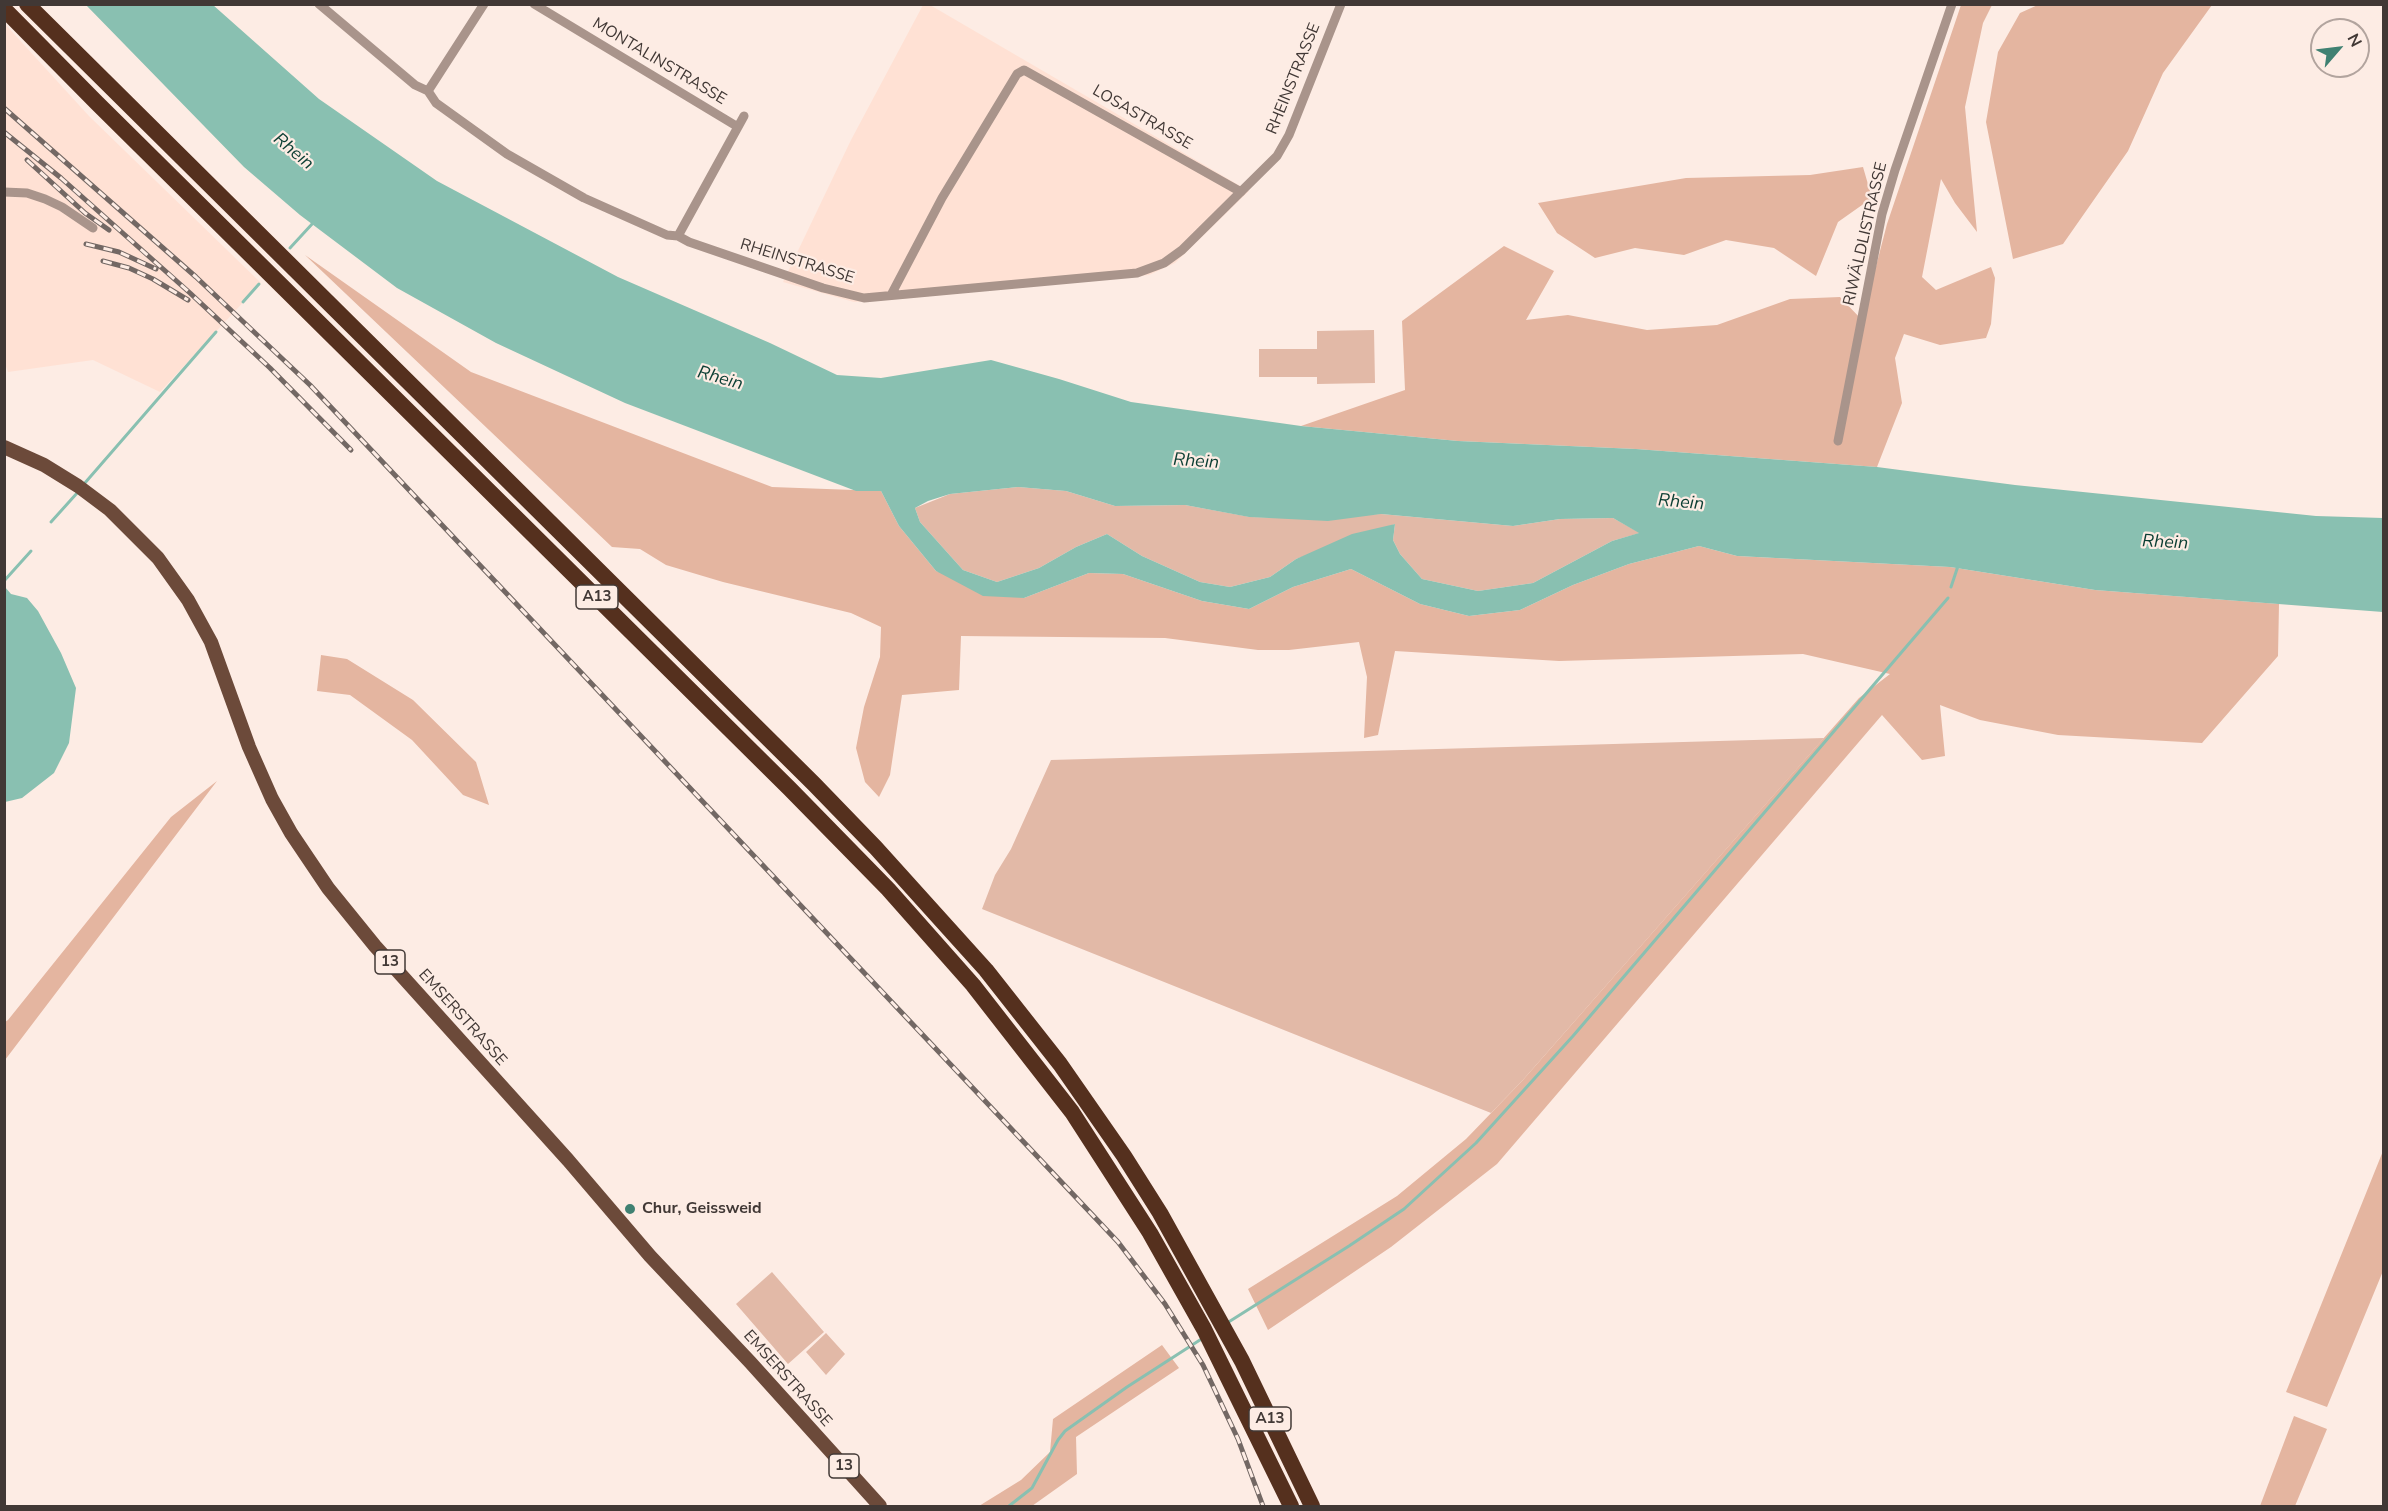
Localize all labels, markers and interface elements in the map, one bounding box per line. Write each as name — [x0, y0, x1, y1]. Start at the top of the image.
street label: MONTALINSTRASSE — [589, 14, 729, 110]
north arrow — [2310, 18, 2370, 78]
street label: RHEINSTRASSE — [1263, 20, 1325, 138]
text: N — [2342, 30, 2367, 51]
street label: LOSASTRASSE — [1089, 82, 1195, 154]
water label: Rhein — [268, 129, 318, 175]
street label: RIWÄLDLISTRASSE — [1840, 160, 1892, 308]
street label: RHEINSTRASSE — [738, 236, 856, 288]
water label: Rhein — [695, 362, 745, 396]
water label: Rhein — [1172, 450, 1220, 474]
water label: Rhein — [1657, 490, 1705, 516]
water label: Rhein — [2141, 531, 2189, 555]
road number: A13 — [576, 585, 618, 609]
road number: 13 — [375, 950, 405, 974]
street label: EMSERSTRASSE — [414, 966, 510, 1070]
place label: Chur, Geissweid — [642, 1199, 762, 1219]
marker: Chur, Geissweid — [623, 1202, 637, 1216]
street label: EMSERSTRASSE — [739, 1327, 835, 1431]
road number: A13 — [1249, 1407, 1291, 1431]
road number: 13 — [829, 1454, 859, 1478]

